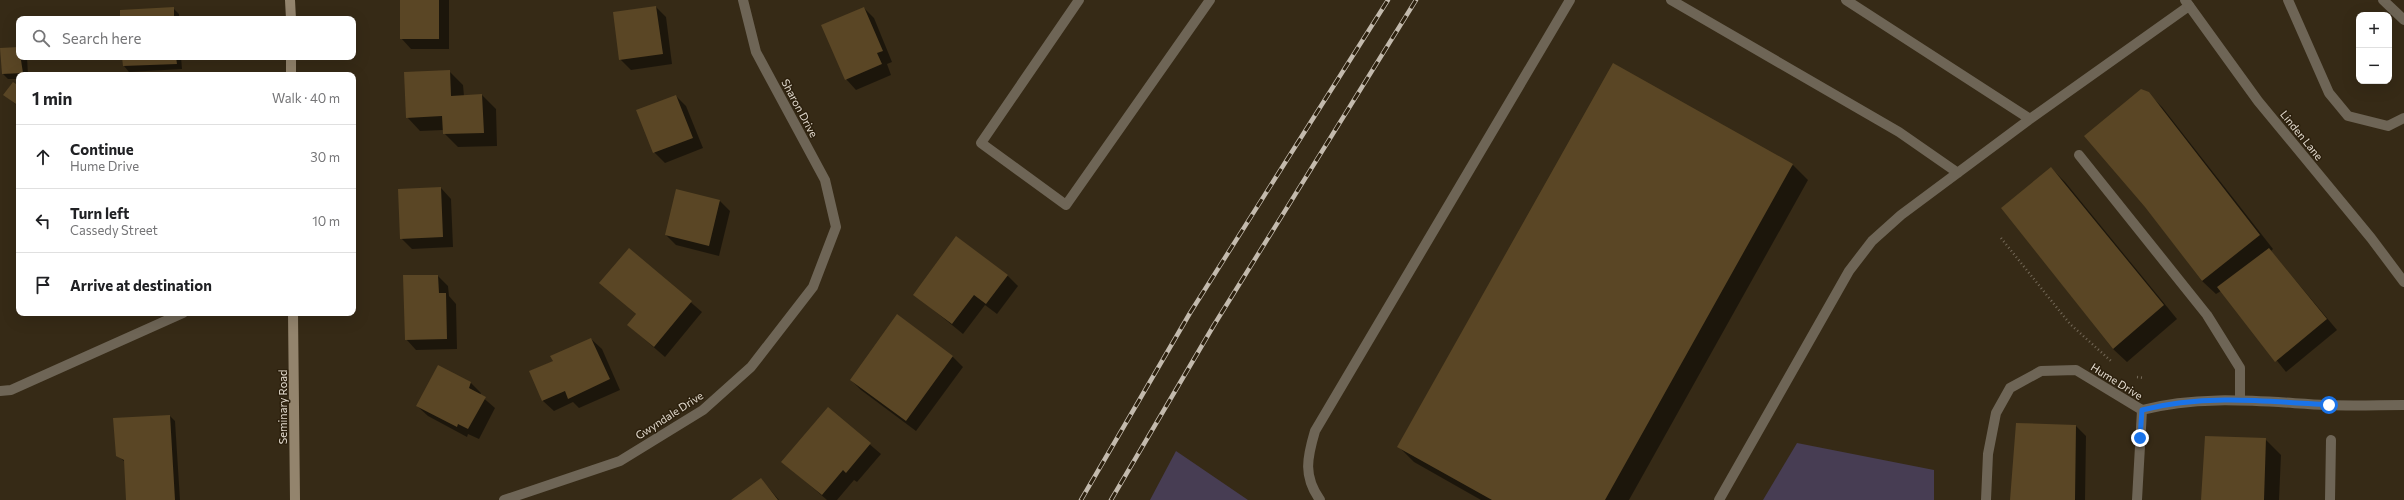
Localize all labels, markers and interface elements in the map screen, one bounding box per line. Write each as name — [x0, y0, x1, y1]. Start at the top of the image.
map controls — [2356, 12, 2392, 84]
button: + — [2356, 12, 2392, 48]
search box — [16, 16, 356, 60]
icon: search — [30, 27, 52, 49]
text: Search here — [62, 29, 141, 47]
button: − — [2356, 48, 2392, 84]
street label: Sharon Drive — [779, 77, 821, 140]
text: 1 min — [32, 88, 72, 109]
text: Walk · 40 m — [272, 90, 340, 106]
street label: Linden Lane — [2278, 108, 2326, 163]
text: Continue — [70, 140, 134, 158]
icon: ahead — [32, 146, 54, 168]
text: 30 m — [310, 149, 340, 165]
text: Hume Drive — [70, 158, 139, 174]
text: Turn left — [70, 204, 129, 222]
icon: left — [32, 210, 54, 232]
text: 10 m — [312, 213, 340, 229]
text: Cassedy Street — [70, 222, 158, 238]
icon: arrive — [32, 274, 54, 296]
text: Arrive at destination — [70, 276, 212, 294]
street label: Hume Drive — [2089, 360, 2145, 402]
street label: Seminary Road — [276, 370, 289, 444]
street label: Gwyndale Drive — [633, 388, 705, 442]
route start — [2320, 396, 2338, 414]
route end — [2131, 429, 2149, 447]

